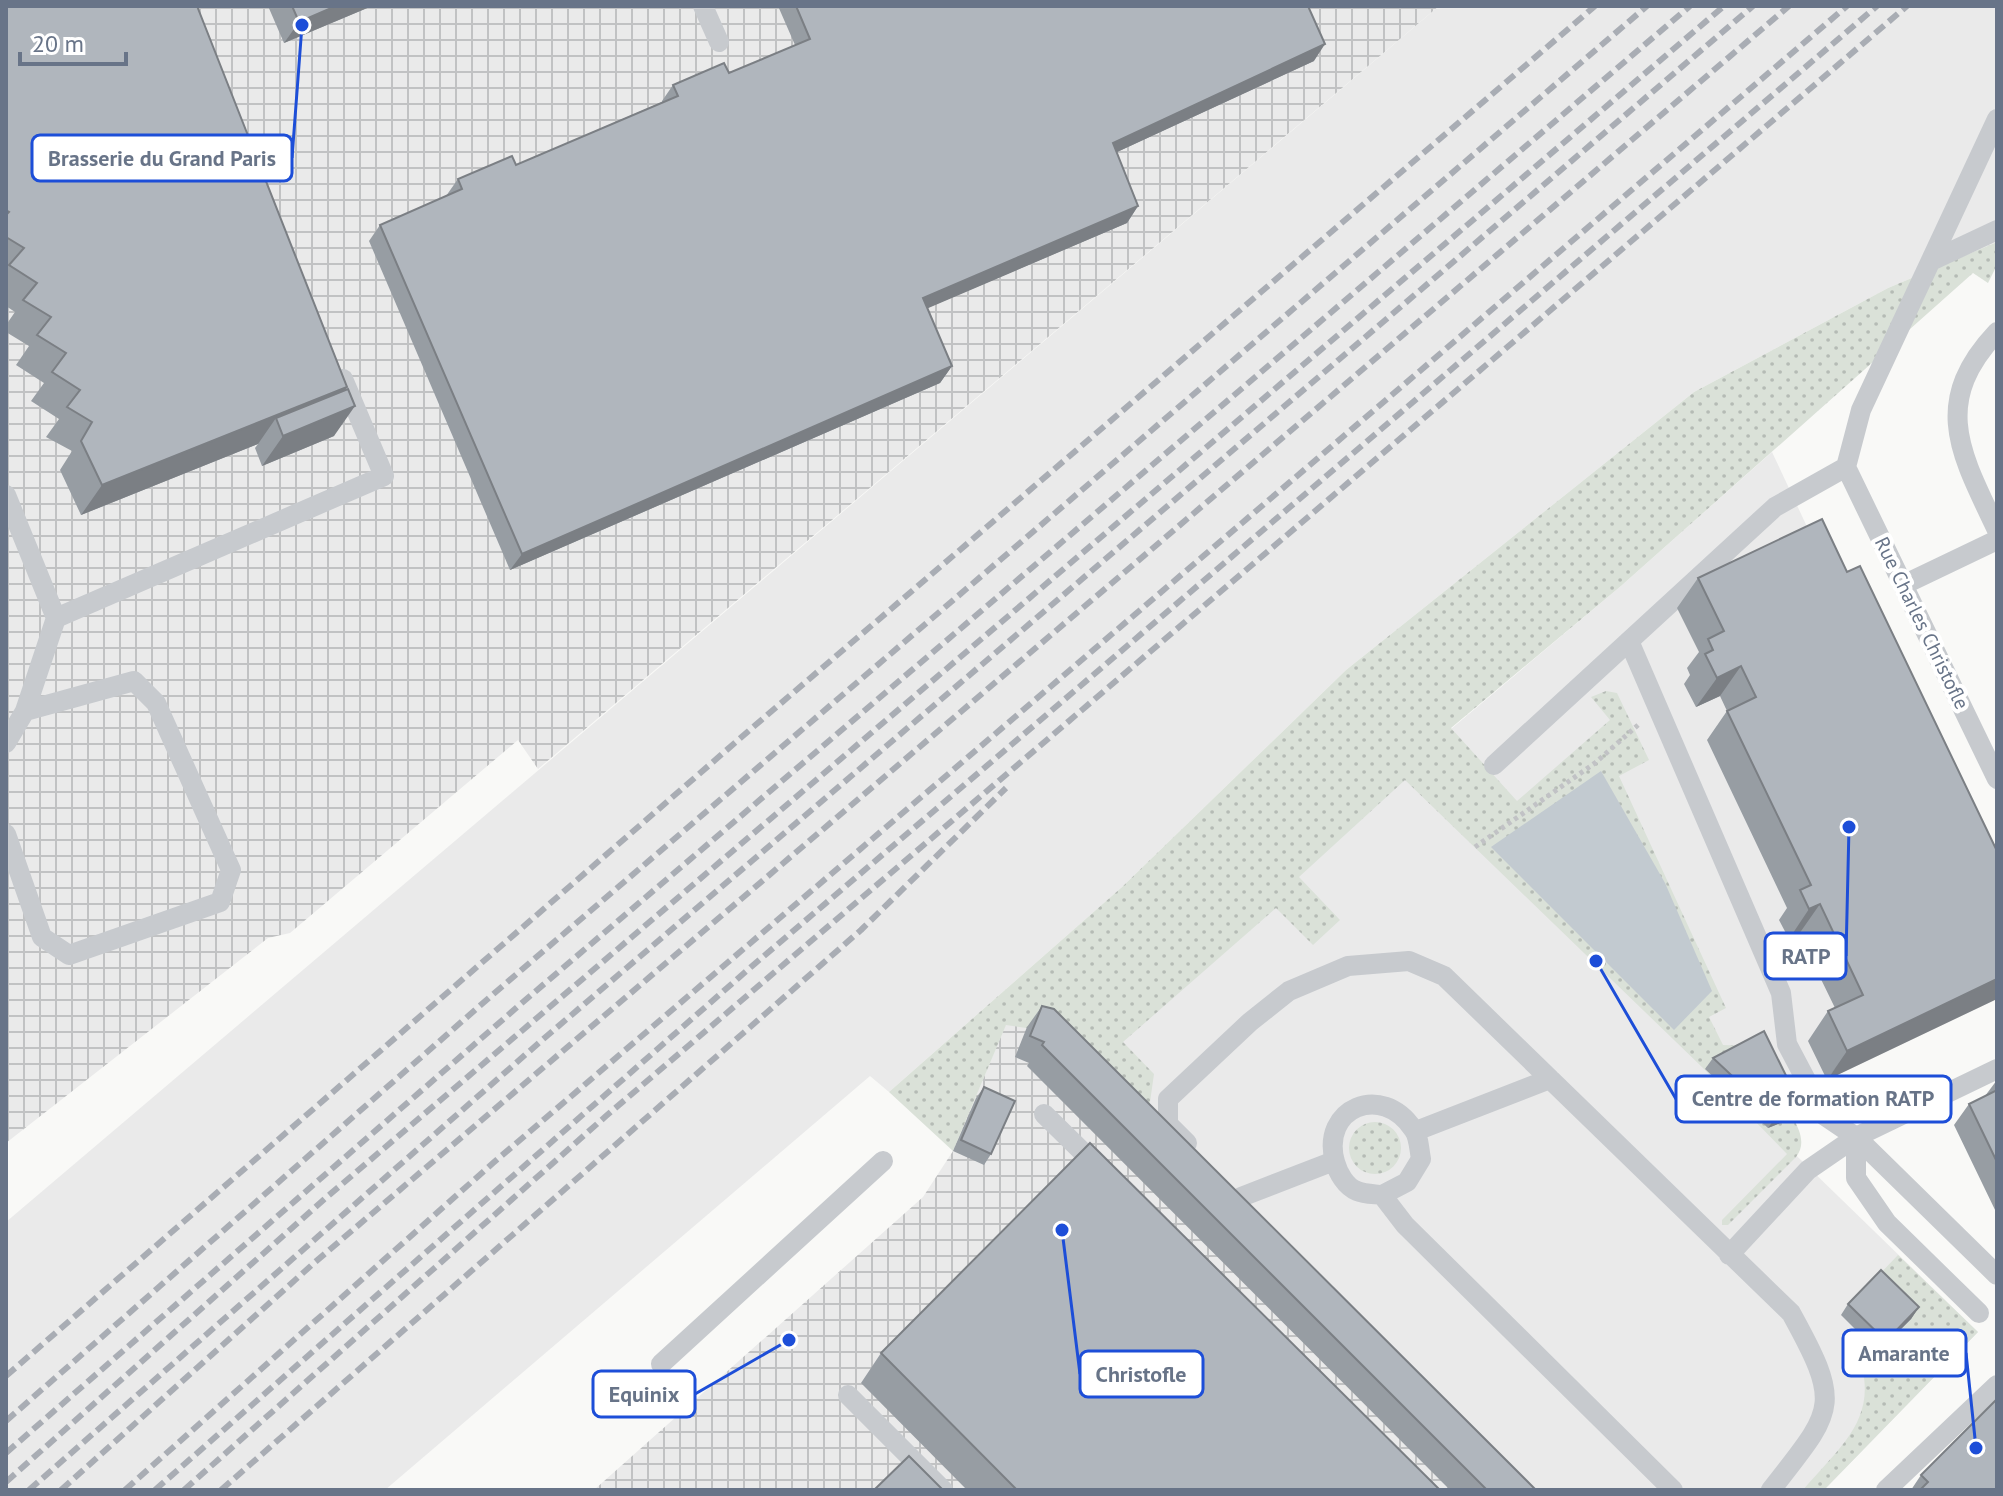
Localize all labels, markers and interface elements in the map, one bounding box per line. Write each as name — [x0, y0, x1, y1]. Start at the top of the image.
scale bar — [20, 16, 126, 66]
text: 20 m — [32, 28, 84, 59]
callout: Brasserie du Grand Paris — [32, 135, 292, 181]
text: Brasserie du Grand Paris — [48, 144, 276, 172]
street label: Rue Charles Christofle — [1869, 532, 1975, 714]
callout: RATP — [1765, 933, 1846, 979]
text: RATP — [1781, 942, 1831, 970]
callout: Centre de formation RATP — [1676, 1076, 1951, 1122]
text: Centre de formation RATP — [1692, 1084, 1935, 1112]
callout: Amarante — [1843, 1330, 1966, 1376]
text: Amarante — [1858, 1339, 1950, 1367]
callout: Christofle — [1080, 1351, 1203, 1397]
text: Christofle — [1096, 1360, 1186, 1388]
callout: Equinix — [593, 1371, 695, 1417]
text: Equinix — [609, 1380, 680, 1408]

